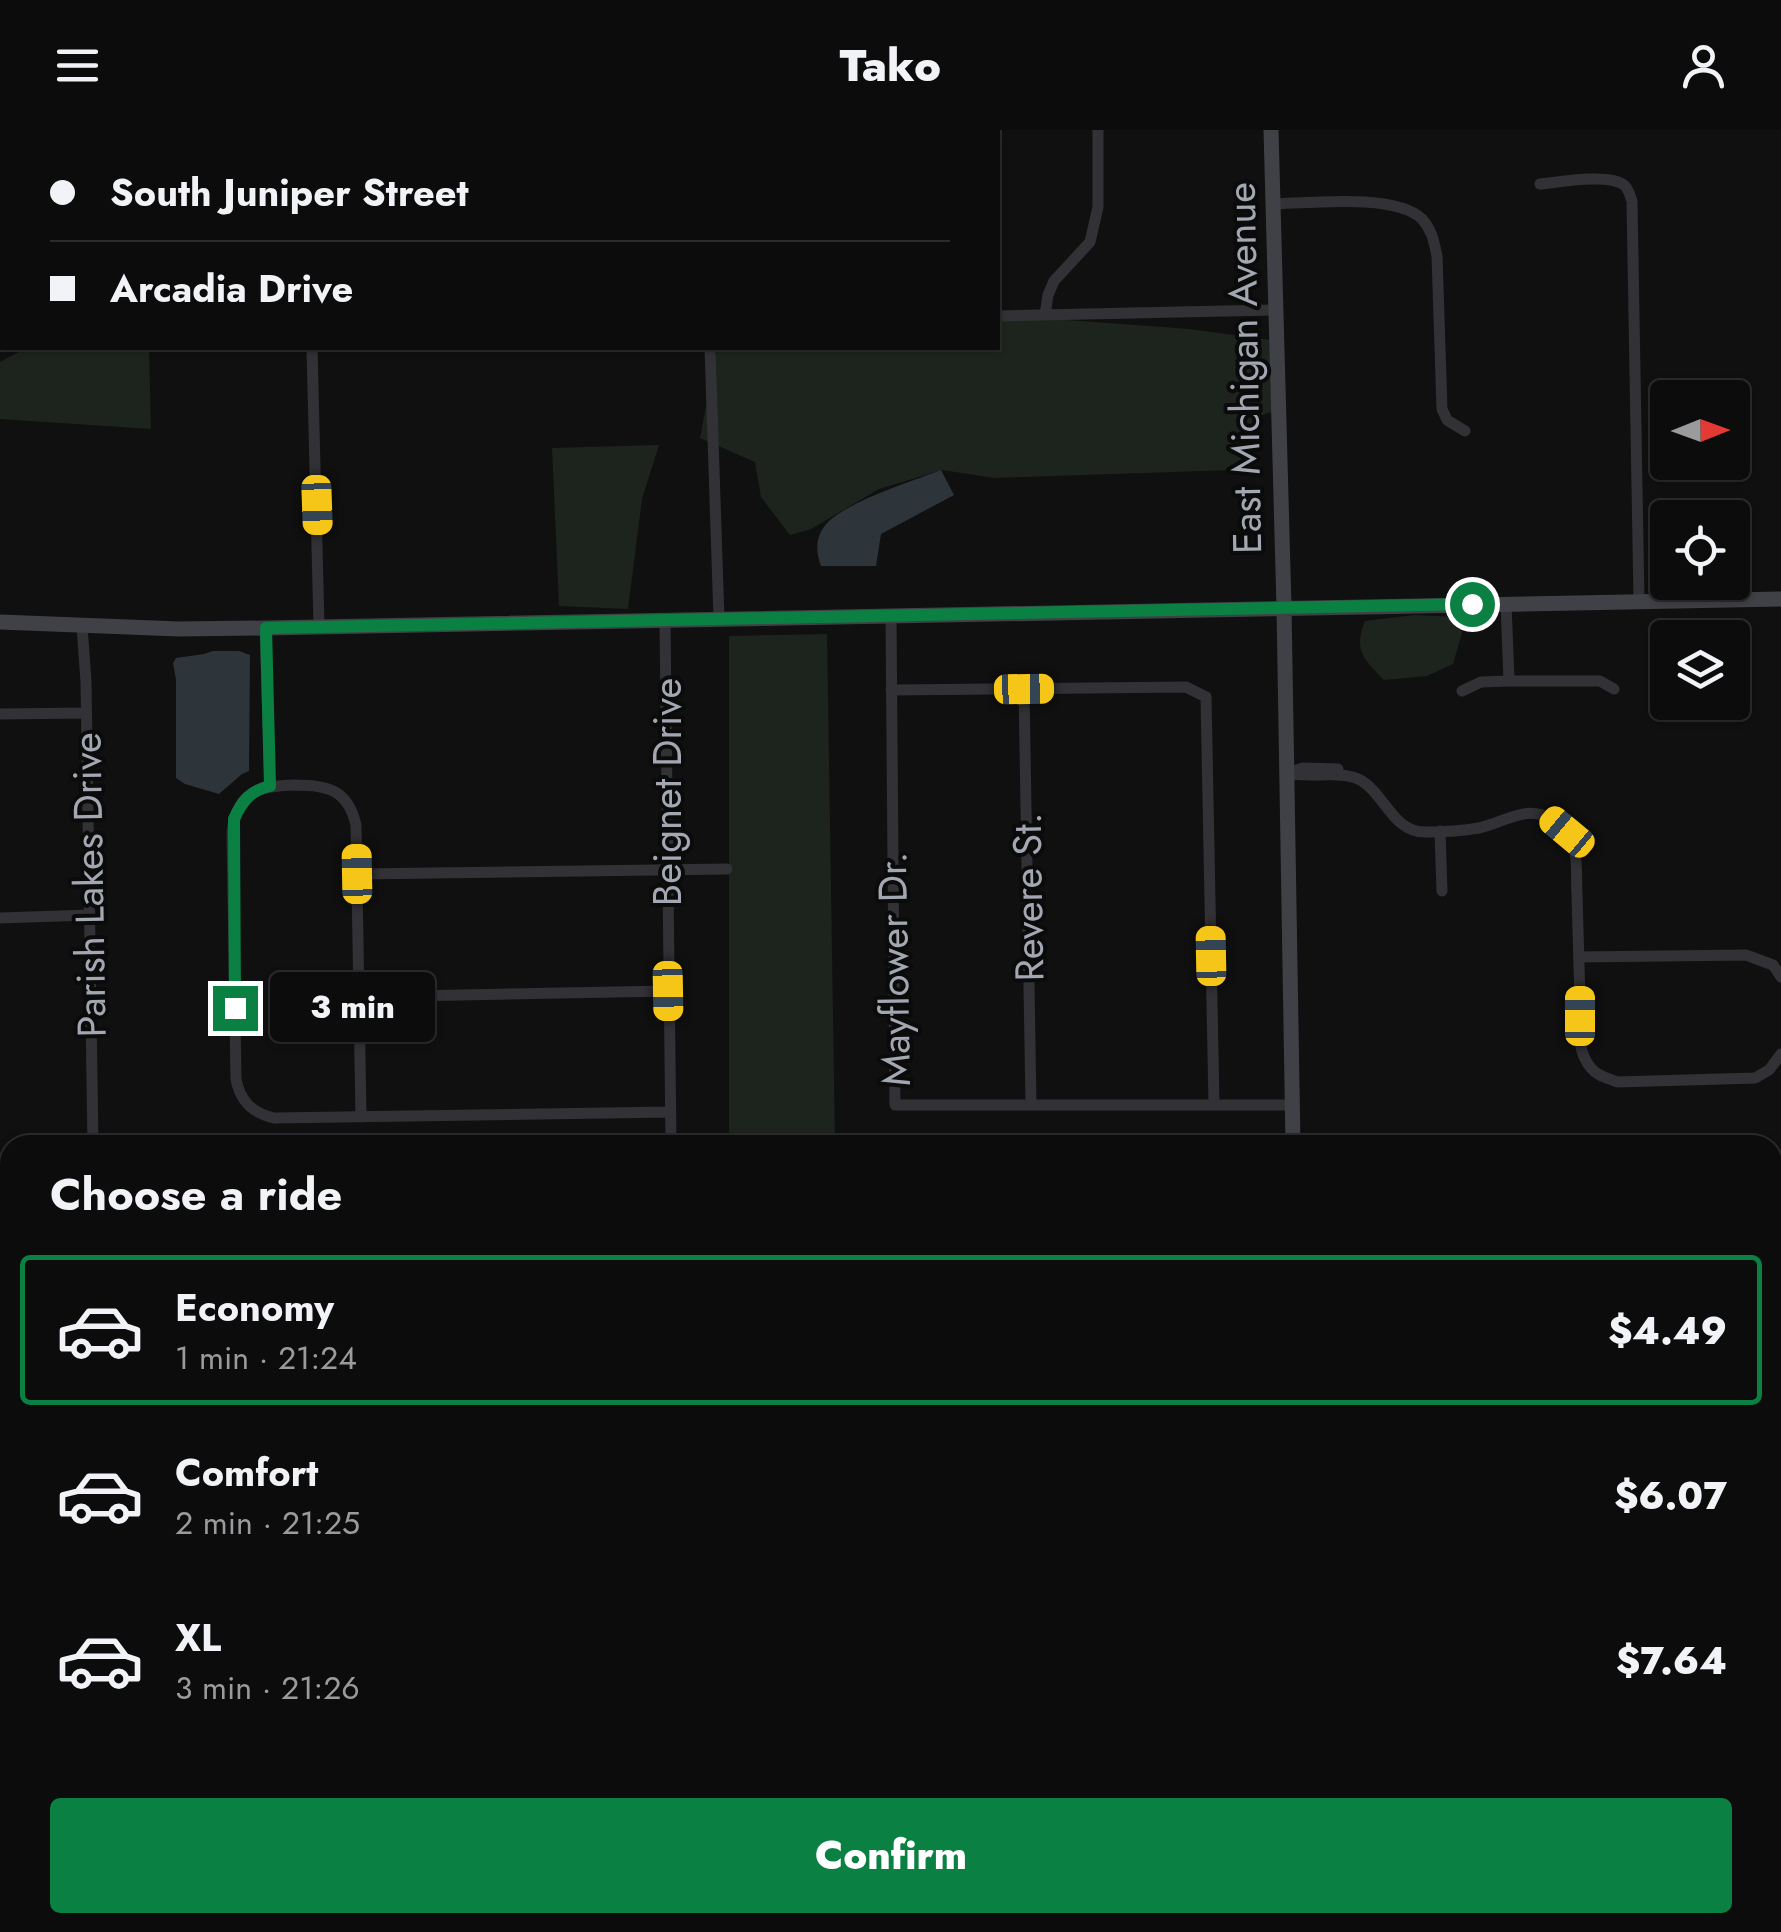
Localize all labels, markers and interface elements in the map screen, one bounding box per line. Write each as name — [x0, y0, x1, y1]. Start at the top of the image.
text: Tako — [840, 33, 941, 98]
icon: menu — [50, 38, 105, 93]
icon: person — [1676, 38, 1731, 93]
text: South Juniper Street — [110, 165, 469, 220]
street label: East Michigan Avenue — [1212, 182, 1276, 554]
text: Arcadia Drive — [110, 261, 353, 316]
north arrow — [1650, 380, 1750, 480]
map controls — [1650, 380, 1750, 720]
car — [301, 474, 333, 536]
button: locate — [1650, 500, 1750, 600]
route start — [1450, 582, 1495, 627]
button: layers — [1650, 620, 1750, 720]
car — [994, 673, 1054, 705]
street label: Beignet Drive — [638, 678, 696, 906]
street label: Parish Lakes Drive — [57, 732, 121, 1038]
car — [1534, 801, 1600, 863]
street label: Revere St. — [998, 812, 1058, 982]
car — [341, 844, 373, 904]
street label: Mayflower Dr. — [863, 851, 925, 1087]
car — [1195, 926, 1227, 986]
car — [652, 961, 684, 1021]
callout: 3 min — [270, 973, 435, 1043]
text: 3 min — [310, 984, 395, 1030]
route end — [213, 986, 258, 1031]
car — [1565, 986, 1595, 1046]
text: Choose a ride — [50, 1162, 342, 1227]
text: Economy — [175, 1280, 334, 1335]
icon: car — [55, 1285, 145, 1375]
text: $4.49 — [1608, 1303, 1727, 1358]
text: 1 min · 21:24 — [175, 1335, 357, 1381]
text: Comfort — [175, 1445, 318, 1500]
icon: car — [55, 1450, 145, 1540]
text: $6.07 — [1614, 1468, 1727, 1523]
text: 2 min · 21:25 — [175, 1500, 360, 1546]
text: XL — [175, 1610, 221, 1665]
icon: car — [55, 1615, 145, 1705]
text: $7.64 — [1616, 1633, 1727, 1688]
text: 3 min · 21:26 — [175, 1665, 360, 1711]
button: Confirm — [50, 1798, 1732, 1913]

